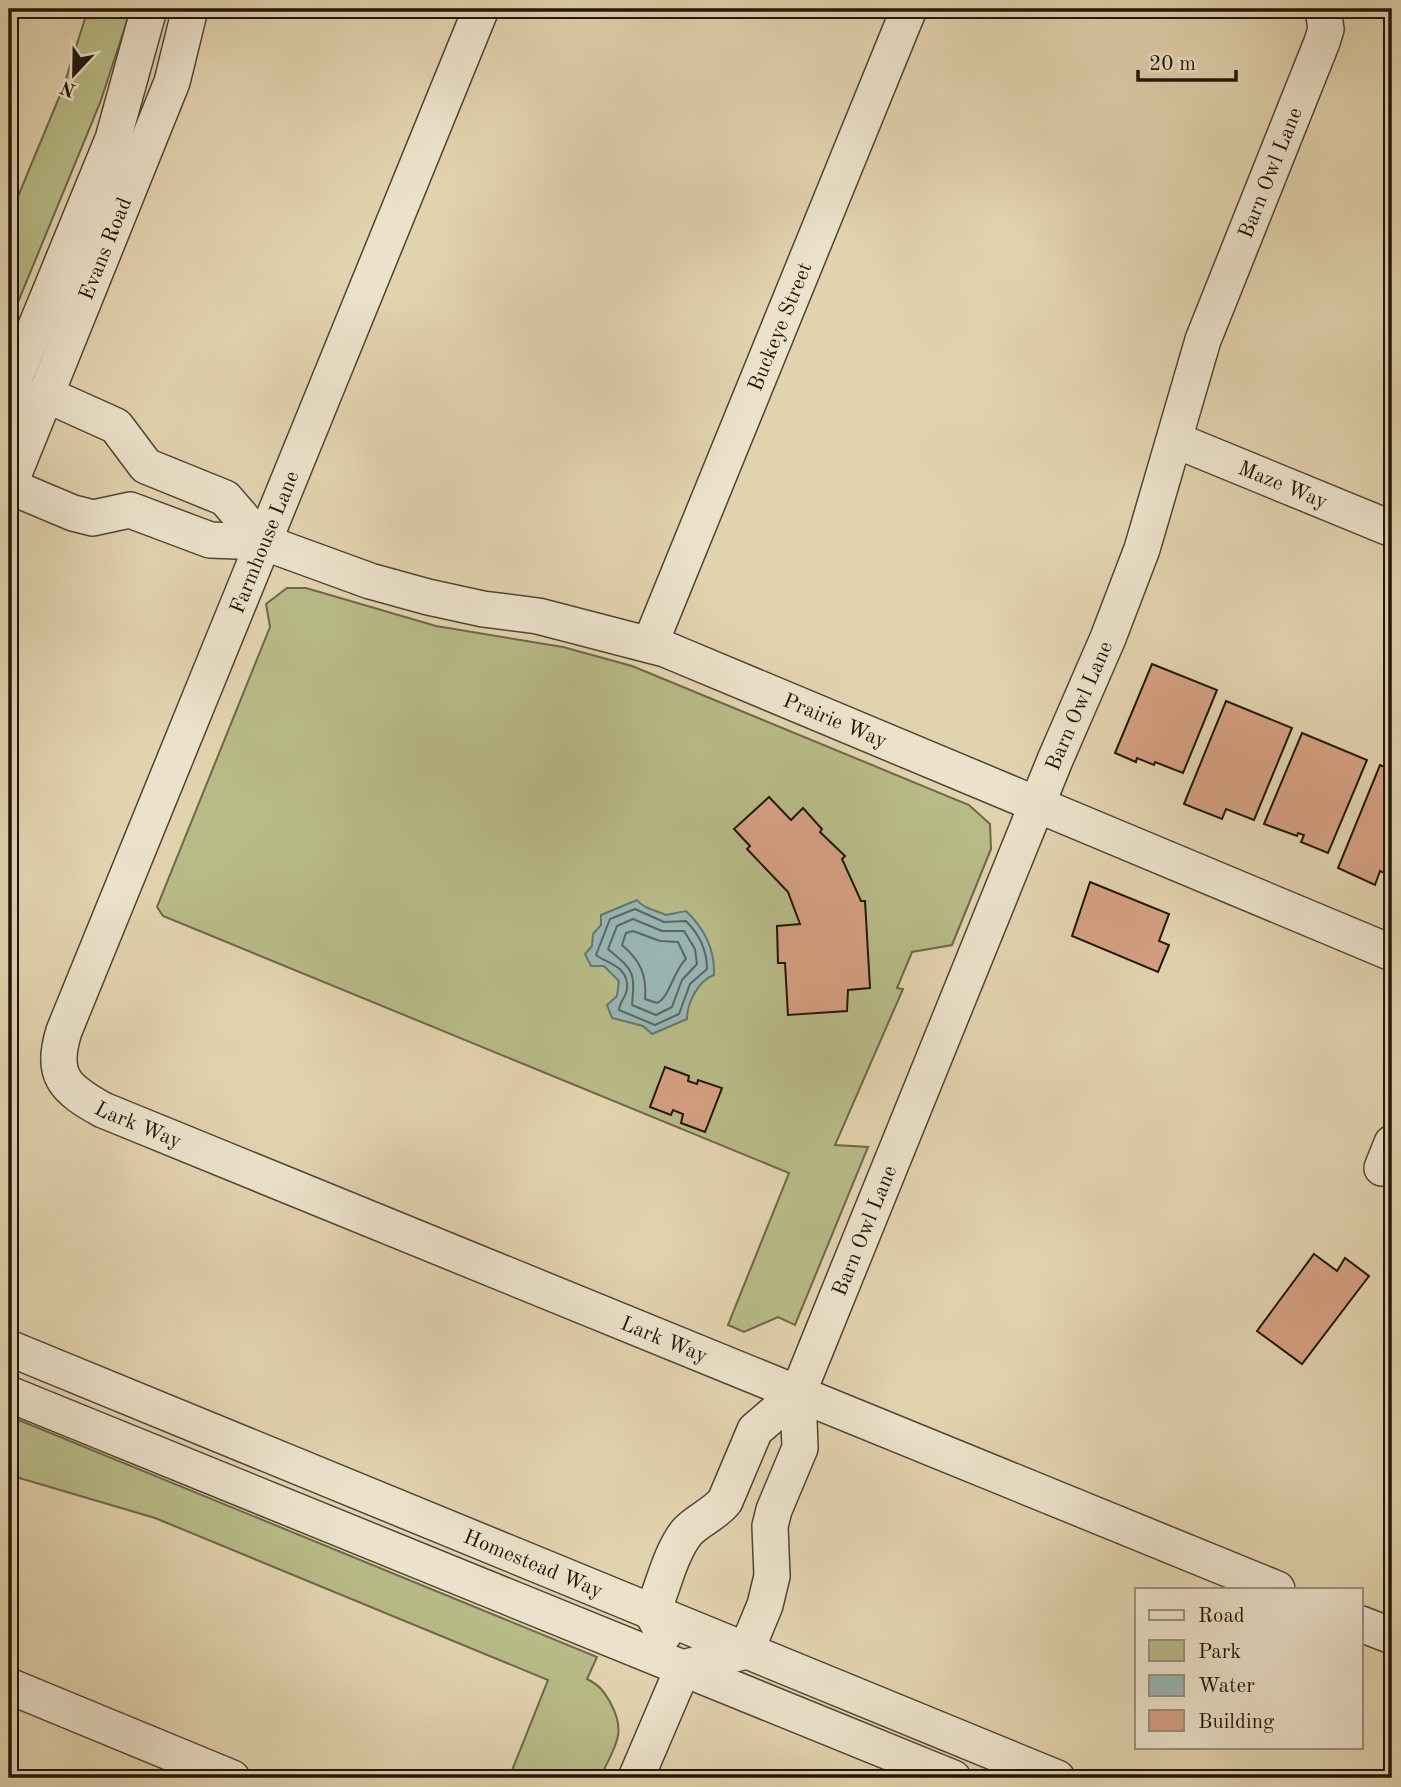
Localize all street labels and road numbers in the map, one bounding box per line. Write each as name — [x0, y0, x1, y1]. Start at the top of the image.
street label: Barn Owl Lane — [1236, 105, 1307, 242]
street label: Evans Road — [76, 195, 136, 303]
street label: Buckeye Street — [745, 260, 816, 394]
street label: Maze Way — [1235, 458, 1330, 513]
street label: Farmhouse Lane — [227, 468, 304, 617]
street label: Barn Owl Lane — [1043, 639, 1117, 774]
street label: Prairie Way — [780, 691, 890, 753]
street label: Lark Way — [90, 1098, 184, 1153]
street label: Barn Owl Lane — [830, 1163, 901, 1299]
street label: Lark Way — [617, 1313, 710, 1367]
street label: Homestead Way — [460, 1527, 606, 1603]

